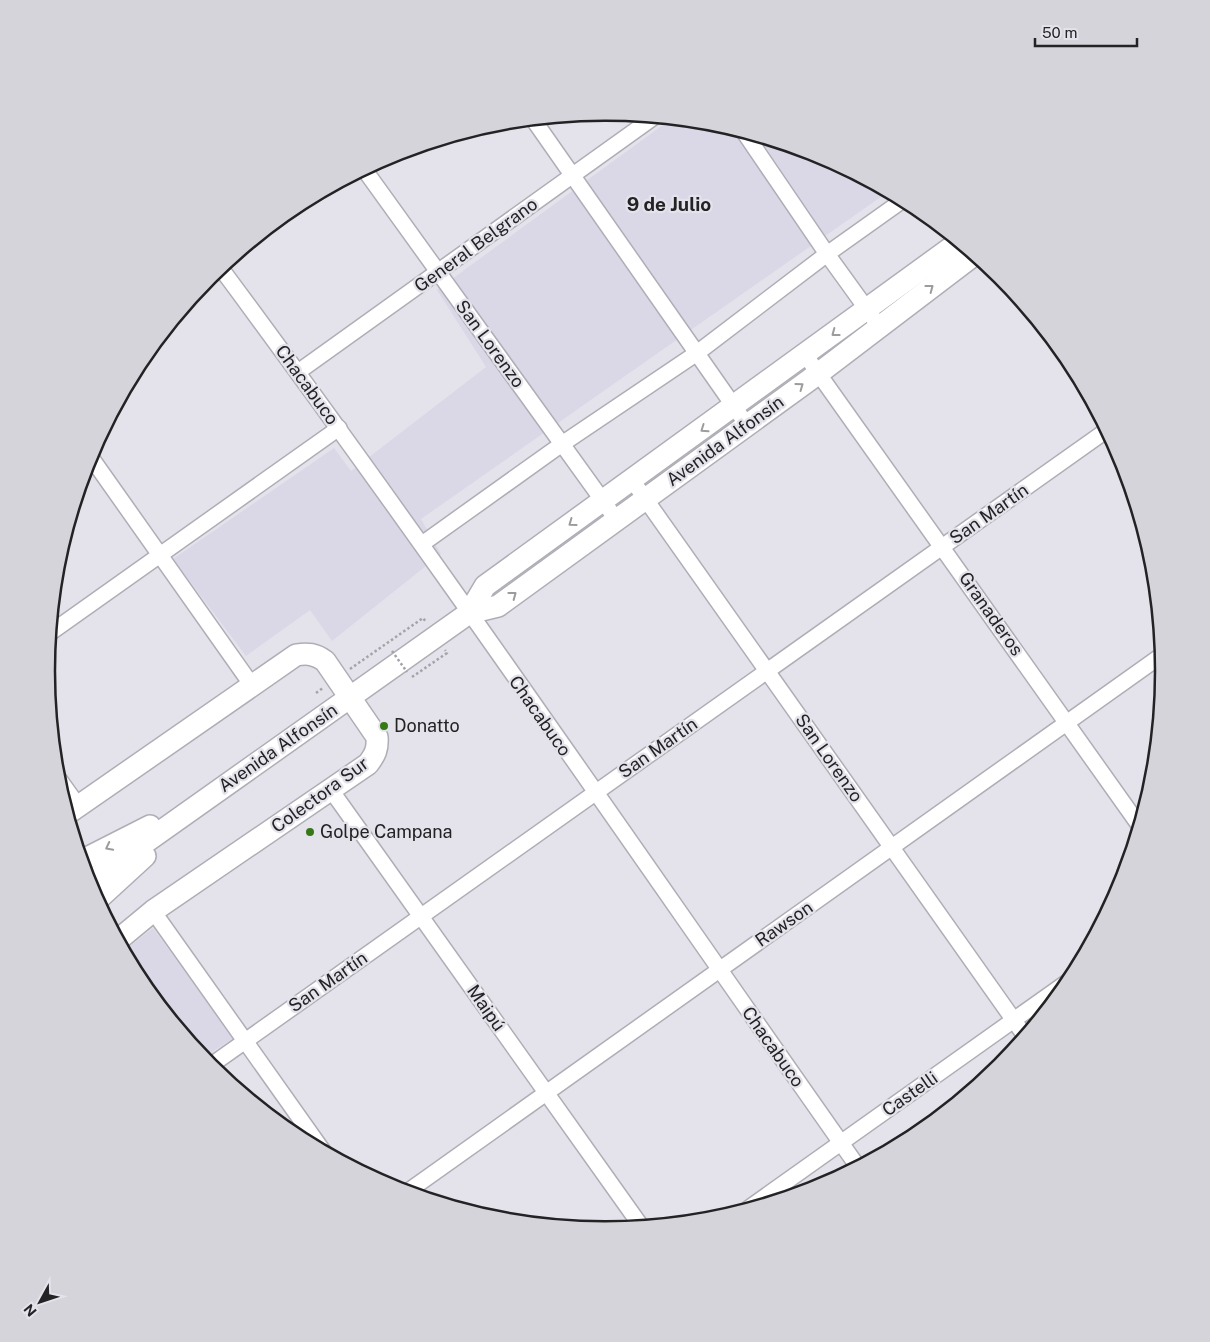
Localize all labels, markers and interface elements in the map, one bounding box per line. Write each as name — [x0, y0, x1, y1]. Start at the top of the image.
scale bar — [1035, 15, 1138, 47]
text: 50 m — [1042, 24, 1077, 41]
street label: General Belgrano — [410, 193, 541, 296]
district label: 9 de Julio — [627, 193, 711, 215]
one-way arrow — [924, 285, 934, 294]
street label: San Lorenzo — [452, 296, 529, 392]
one-way arrow — [832, 328, 841, 336]
street label: Chacabuco — [271, 341, 343, 429]
one-way arrow — [794, 384, 803, 392]
street label: Avenida Alfonsín — [662, 391, 787, 490]
one-way arrow — [700, 423, 710, 432]
street label: San Martín — [945, 479, 1032, 548]
one-way arrow — [568, 517, 577, 526]
street label: Granaderos — [955, 568, 1028, 660]
one-way arrow — [507, 592, 517, 601]
street label: Chacabuco — [505, 671, 576, 760]
street label: Avenida Alfonsín — [214, 699, 341, 796]
street label: San Lorenzo — [791, 709, 868, 806]
street label: San Martín — [614, 713, 701, 782]
place label: Donatto — [394, 715, 460, 736]
marker: Donatto — [378, 720, 390, 732]
street label: Colectora Sur — [267, 752, 372, 837]
place label: Golpe Campana — [320, 821, 453, 842]
marker: Golpe Campana — [304, 826, 316, 838]
one-way arrow — [105, 841, 114, 851]
street label: Rawson — [751, 896, 816, 951]
street label: San Martín — [284, 947, 371, 1016]
street label: Maipú — [463, 981, 510, 1035]
street label: Chacabuco — [738, 1002, 809, 1091]
street label: Castelli — [878, 1067, 942, 1120]
north arrow — [15, 1277, 65, 1327]
text: N — [20, 1301, 40, 1320]

